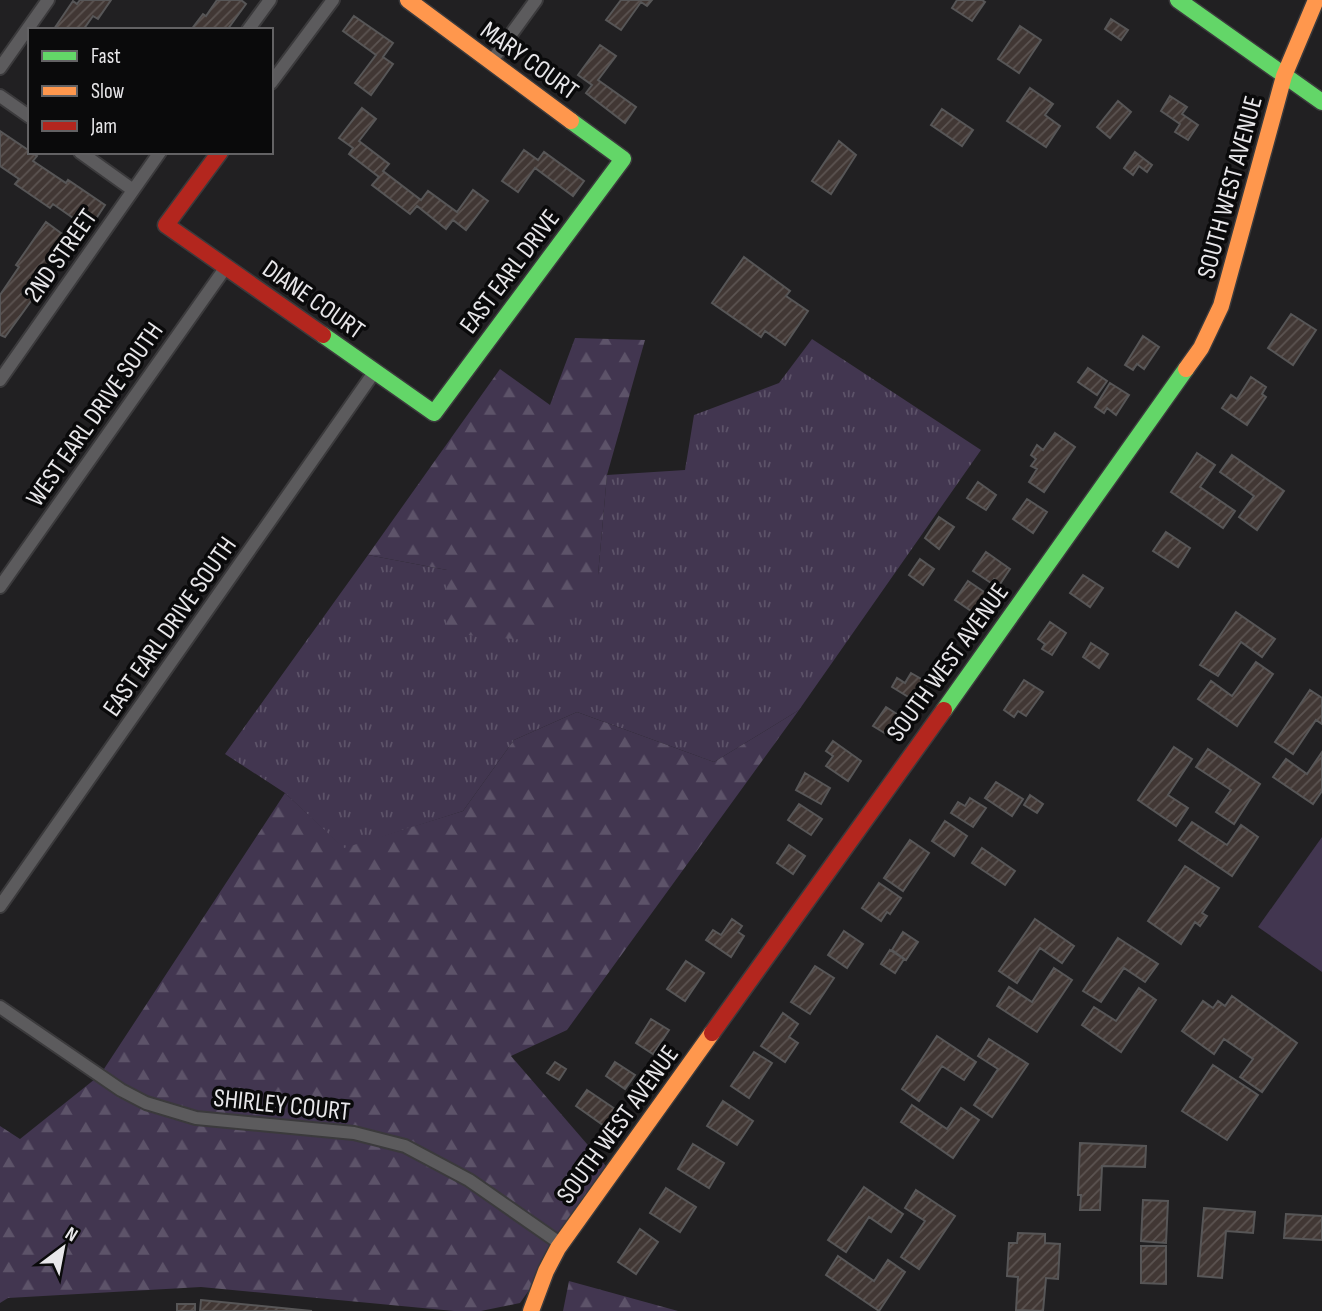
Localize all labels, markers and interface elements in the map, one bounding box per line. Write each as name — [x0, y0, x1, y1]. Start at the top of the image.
street label: MARY COURT — [474, 15, 584, 107]
legend — [28, 28, 273, 154]
text: Fast — [91, 44, 121, 69]
text: Slow — [91, 79, 125, 104]
street label: SOUTH WEST AVENUE — [1191, 93, 1270, 282]
text: Jam — [90, 114, 117, 139]
street label: 2ND STREET — [18, 203, 104, 308]
street label: EAST EARL DRIVE — [454, 204, 567, 340]
street label: DIANE COURT — [256, 254, 370, 347]
street label: WEST EARL DRIVE SOUTH — [20, 317, 170, 513]
street label: EAST EARL DRIVE SOUTH — [97, 531, 244, 722]
street label: SOUTH WEST AVENUE — [881, 578, 1016, 748]
street label: SOUTH WEST AVENUE — [551, 1040, 686, 1210]
street label: SHIRLEY COURT — [212, 1083, 352, 1128]
north arrow — [28, 1213, 98, 1283]
text: N — [61, 1222, 82, 1247]

